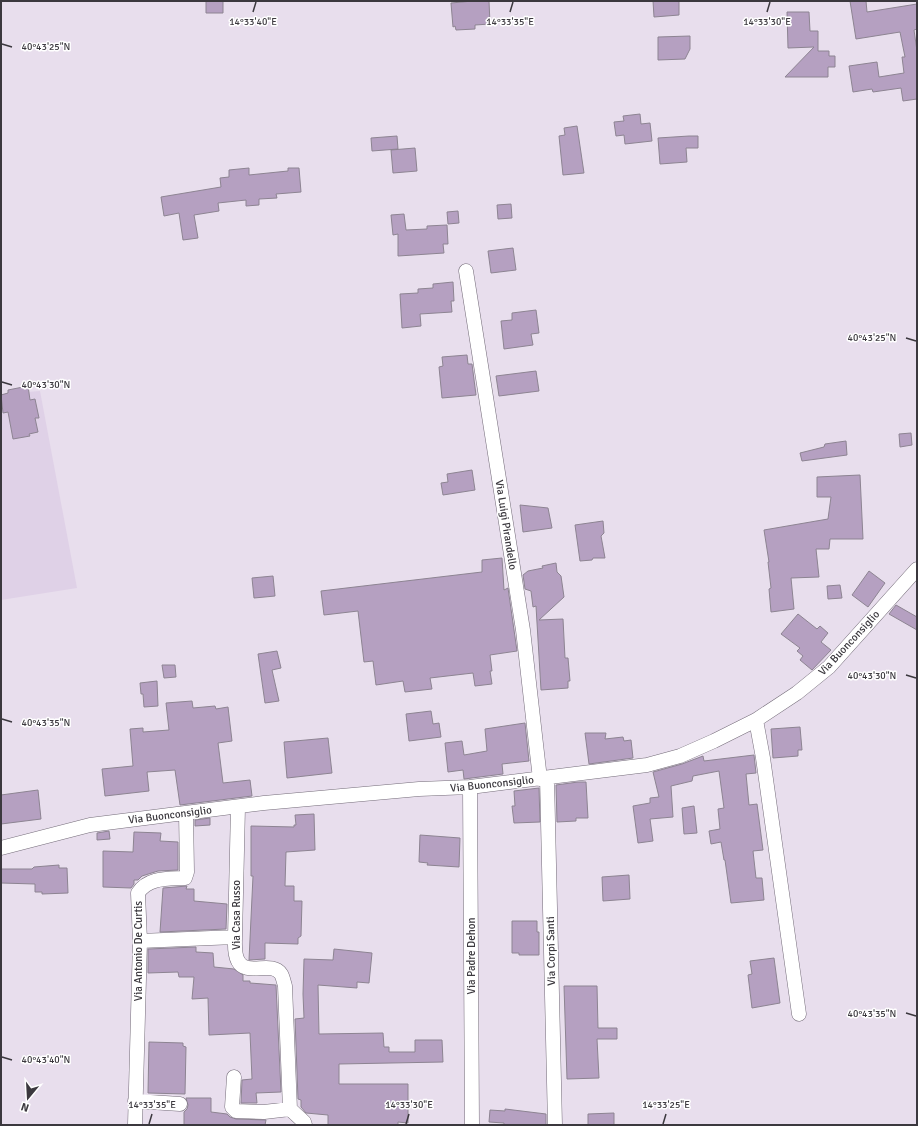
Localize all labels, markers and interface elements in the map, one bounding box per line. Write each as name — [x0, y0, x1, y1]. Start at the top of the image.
text: 14°33'40"E — [229, 16, 277, 28]
text: 14°33'35"E — [486, 16, 534, 28]
text: 14°33'30"E — [743, 16, 791, 28]
text: 40°43'25"N — [22, 41, 70, 53]
text: 40°43'25"N — [848, 332, 896, 344]
text: 40°43'30"N — [22, 379, 70, 391]
street label: Via Luigi Pirandello — [492, 479, 520, 571]
street label: Via Buonconsiglio — [816, 608, 883, 678]
text: 40°43'30"N — [848, 670, 896, 682]
text: 40°43'35"N — [22, 717, 70, 729]
street label: Via Buonconsiglio — [450, 773, 535, 795]
street label: Via Buonconsiglio — [128, 803, 213, 827]
street label: Via Casa Russo — [230, 880, 243, 950]
street label: Via Antonio De Curtis — [132, 901, 145, 1001]
street label: Via Corpi Santi — [544, 916, 558, 986]
street label: Via Padre Dehon — [465, 918, 478, 994]
text: 40°43'35"N — [848, 1008, 896, 1020]
text: 40°43'40"N — [22, 1054, 70, 1066]
north arrow — [8, 1078, 48, 1118]
text: 14°33'35"E — [128, 1099, 176, 1111]
text: 14°33'30"E — [385, 1099, 433, 1111]
text: 14°33'25"E — [642, 1099, 690, 1111]
text: N — [19, 1100, 31, 1114]

